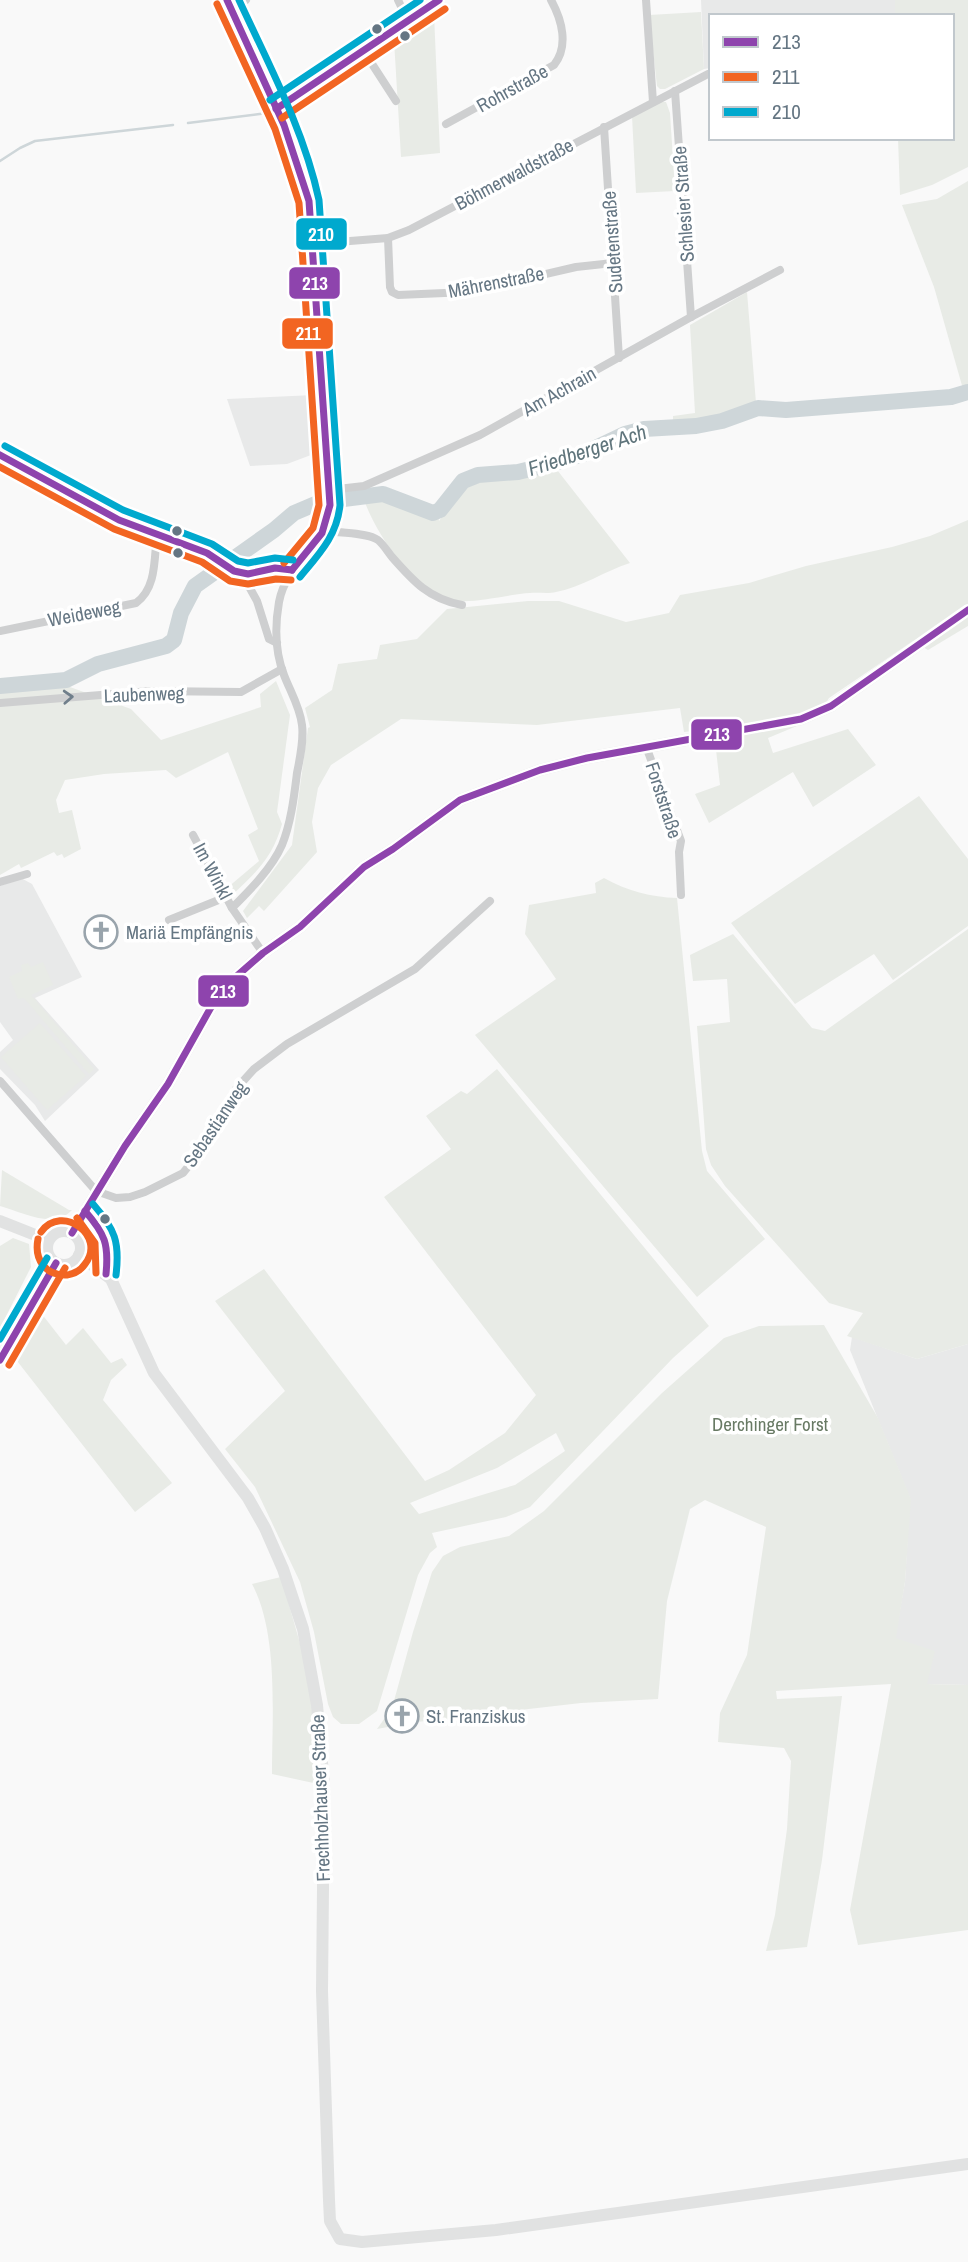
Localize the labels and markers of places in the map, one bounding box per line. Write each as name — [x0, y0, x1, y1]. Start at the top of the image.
unlabelled marker — [370, 22, 384, 36]
unlabelled marker — [398, 29, 412, 43]
unlabelled marker — [170, 524, 184, 538]
unlabelled marker — [171, 546, 185, 560]
church icon: Mariä Empfängnis — [82, 913, 120, 951]
place label: Mariä Empfängnis — [126, 919, 254, 945]
unlabelled marker — [98, 1212, 112, 1226]
church icon: St. Franziskus — [383, 1697, 421, 1735]
place label: St. Franziskus — [426, 1703, 526, 1729]

